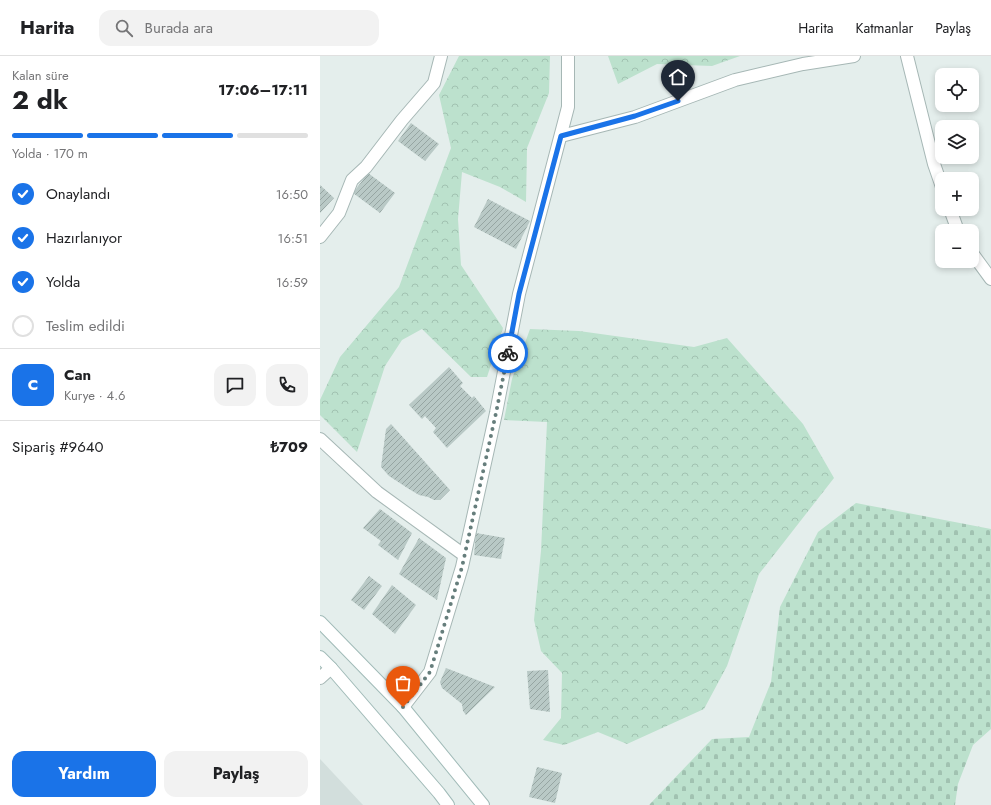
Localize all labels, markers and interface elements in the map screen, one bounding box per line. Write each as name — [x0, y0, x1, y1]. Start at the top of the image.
search box — [99, 10, 379, 46]
text: Harita — [20, 14, 75, 41]
icon: search — [113, 17, 135, 39]
text: Burada ara — [145, 17, 213, 39]
text: Harita — [798, 18, 834, 38]
text: Katmanlar — [856, 18, 913, 38]
text: Paylaş — [935, 18, 971, 38]
pin — [661, 60, 695, 101]
text: Kalan süre — [12, 66, 69, 85]
icon: home — [667, 66, 689, 88]
map controls — [935, 68, 979, 268]
button: locate — [935, 68, 979, 112]
text: 17:06–17:11 — [218, 79, 308, 101]
text: 2 dk — [12, 81, 68, 119]
button: layers — [935, 120, 979, 164]
text: Yolda · 170 m — [12, 144, 88, 163]
button: + — [935, 172, 979, 216]
icon: check — [12, 183, 34, 205]
text: Onaylandı — [46, 183, 110, 205]
text: 16:50 — [276, 185, 308, 204]
button: − — [935, 224, 979, 268]
icon: check — [12, 227, 34, 249]
text: Hazırlanıyor — [46, 227, 122, 249]
text: 16:51 — [278, 229, 308, 248]
icon: check — [12, 271, 34, 293]
text: Yolda — [46, 271, 80, 293]
text: 16:59 — [276, 273, 308, 292]
text: Teslim edildi — [46, 315, 125, 337]
courier — [488, 333, 528, 373]
icon: bike — [497, 342, 519, 364]
text: Can — [64, 364, 91, 386]
button: chat — [214, 364, 256, 406]
button: phone — [266, 364, 308, 406]
text: C — [28, 374, 38, 396]
text: Kurye · 4.6 — [64, 386, 126, 405]
text: Sipariş #9640 — [12, 436, 104, 458]
text: ₺709 — [270, 436, 308, 458]
pin — [386, 666, 420, 707]
icon: bag — [392, 672, 414, 694]
button: Yardım — [12, 751, 156, 797]
button: Paylaş — [164, 751, 308, 797]

